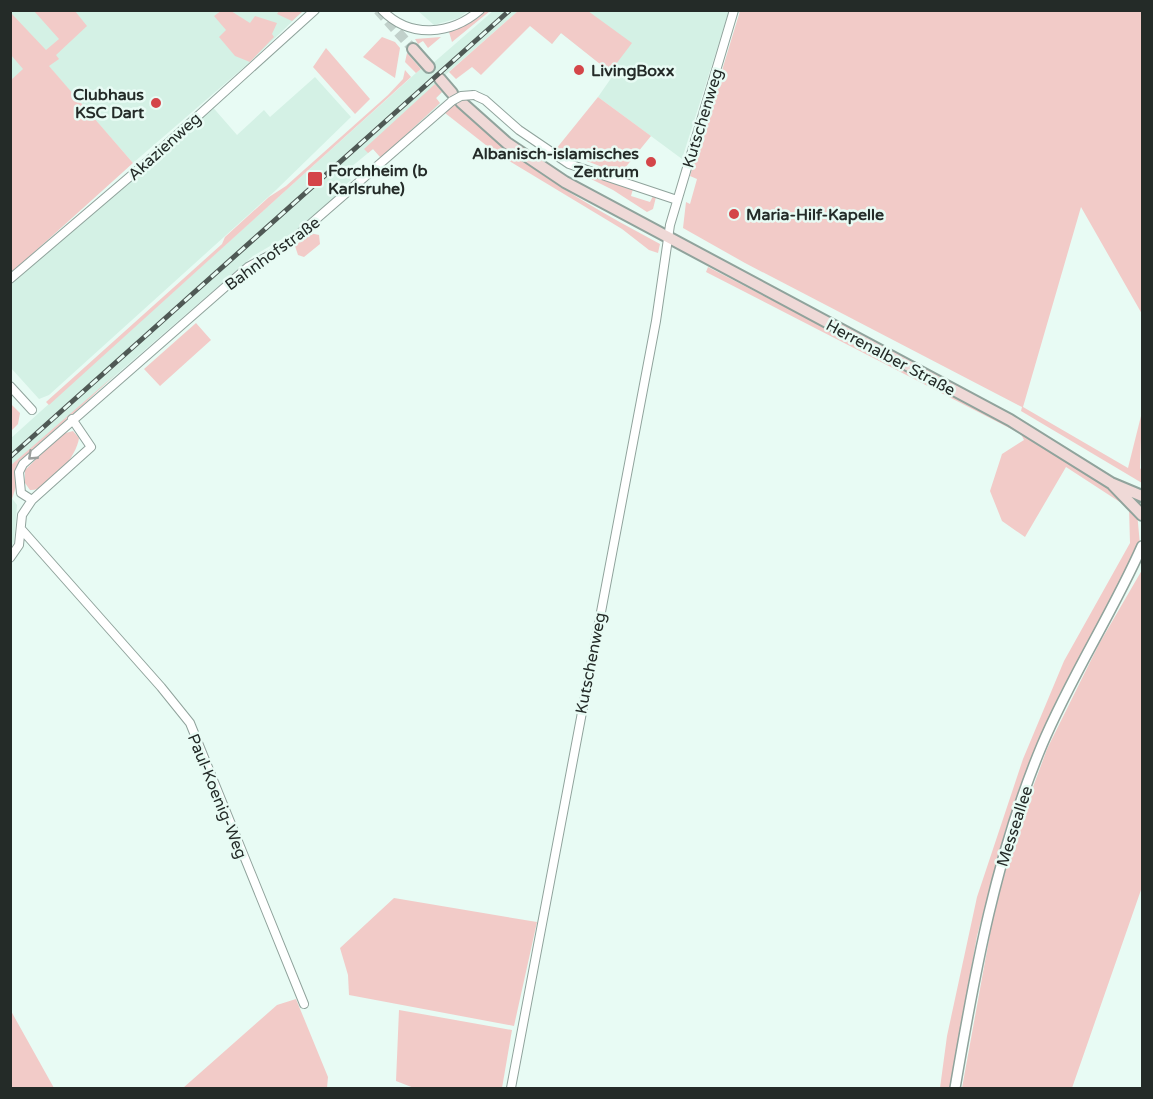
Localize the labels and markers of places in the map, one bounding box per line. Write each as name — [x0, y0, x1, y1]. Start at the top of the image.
place label: LivingBoxx — [591, 61, 675, 81]
marker: LivingBoxx — [572, 63, 586, 77]
place label: Clubhaus KSC Dart — [73, 85, 145, 123]
marker: Clubhaus KSC Dart — [149, 96, 163, 110]
place label: Albanisch-islamisches Zentrum — [472, 144, 639, 182]
marker: Albanisch-islamisches Zentrum — [644, 155, 658, 169]
place label: Forchheim (b Karlsruhe) — [328, 161, 428, 199]
marker: Forchheim (b Karlsruhe) — [306, 170, 324, 188]
place label: Maria-Hilf-Kapelle — [746, 205, 884, 225]
marker: Maria-Hilf-Kapelle — [727, 207, 741, 221]

